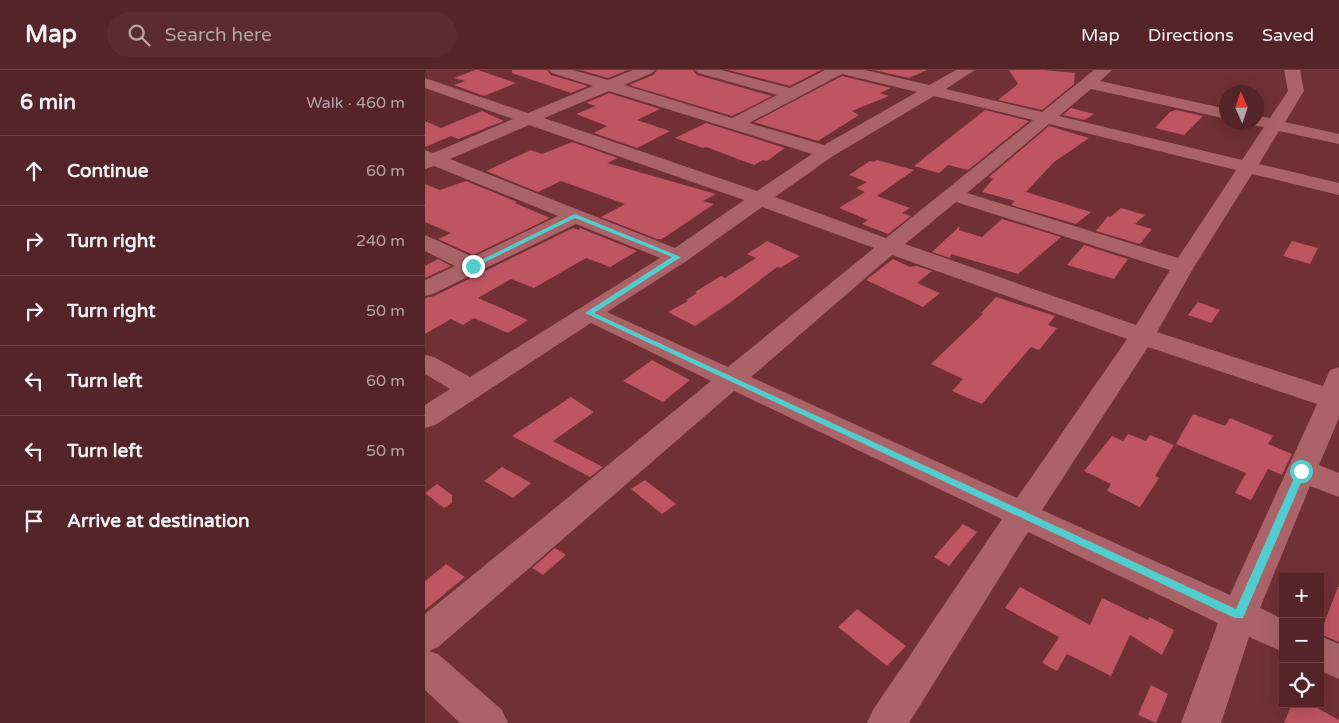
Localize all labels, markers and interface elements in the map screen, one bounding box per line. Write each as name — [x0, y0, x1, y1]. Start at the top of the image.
search box — [107, 12, 457, 57]
text: Map — [25, 20, 77, 49]
icon: search — [125, 21, 153, 49]
text: Search here — [165, 24, 272, 46]
text: Map — [1081, 24, 1120, 46]
text: Directions — [1148, 24, 1234, 46]
text: Saved — [1262, 24, 1314, 46]
north arrow — [1219, 85, 1264, 130]
text: 6 min — [20, 90, 76, 115]
text: Walk · 460 m — [306, 93, 405, 113]
icon: ahead — [20, 157, 48, 185]
text: Continue — [67, 160, 149, 182]
text: 60 m — [366, 161, 405, 181]
icon: right — [20, 227, 48, 255]
text: Turn right — [67, 230, 155, 252]
text: 240 m — [356, 231, 405, 251]
route end — [462, 255, 485, 278]
icon: right — [20, 297, 48, 325]
text: Turn right — [67, 300, 155, 322]
text: 50 m — [366, 301, 405, 321]
icon: left — [20, 367, 48, 395]
text: Turn left — [67, 370, 143, 392]
text: 60 m — [366, 371, 405, 391]
icon: left — [20, 437, 48, 465]
text: Turn left — [67, 440, 143, 462]
text: 50 m — [366, 441, 405, 461]
route start — [1290, 460, 1313, 483]
icon: arrive — [20, 507, 48, 535]
text: Arrive at destination — [67, 510, 250, 532]
map controls — [1279, 573, 1324, 708]
button: + — [1279, 573, 1324, 618]
button: − — [1279, 618, 1324, 663]
button: locate — [1279, 663, 1324, 708]

